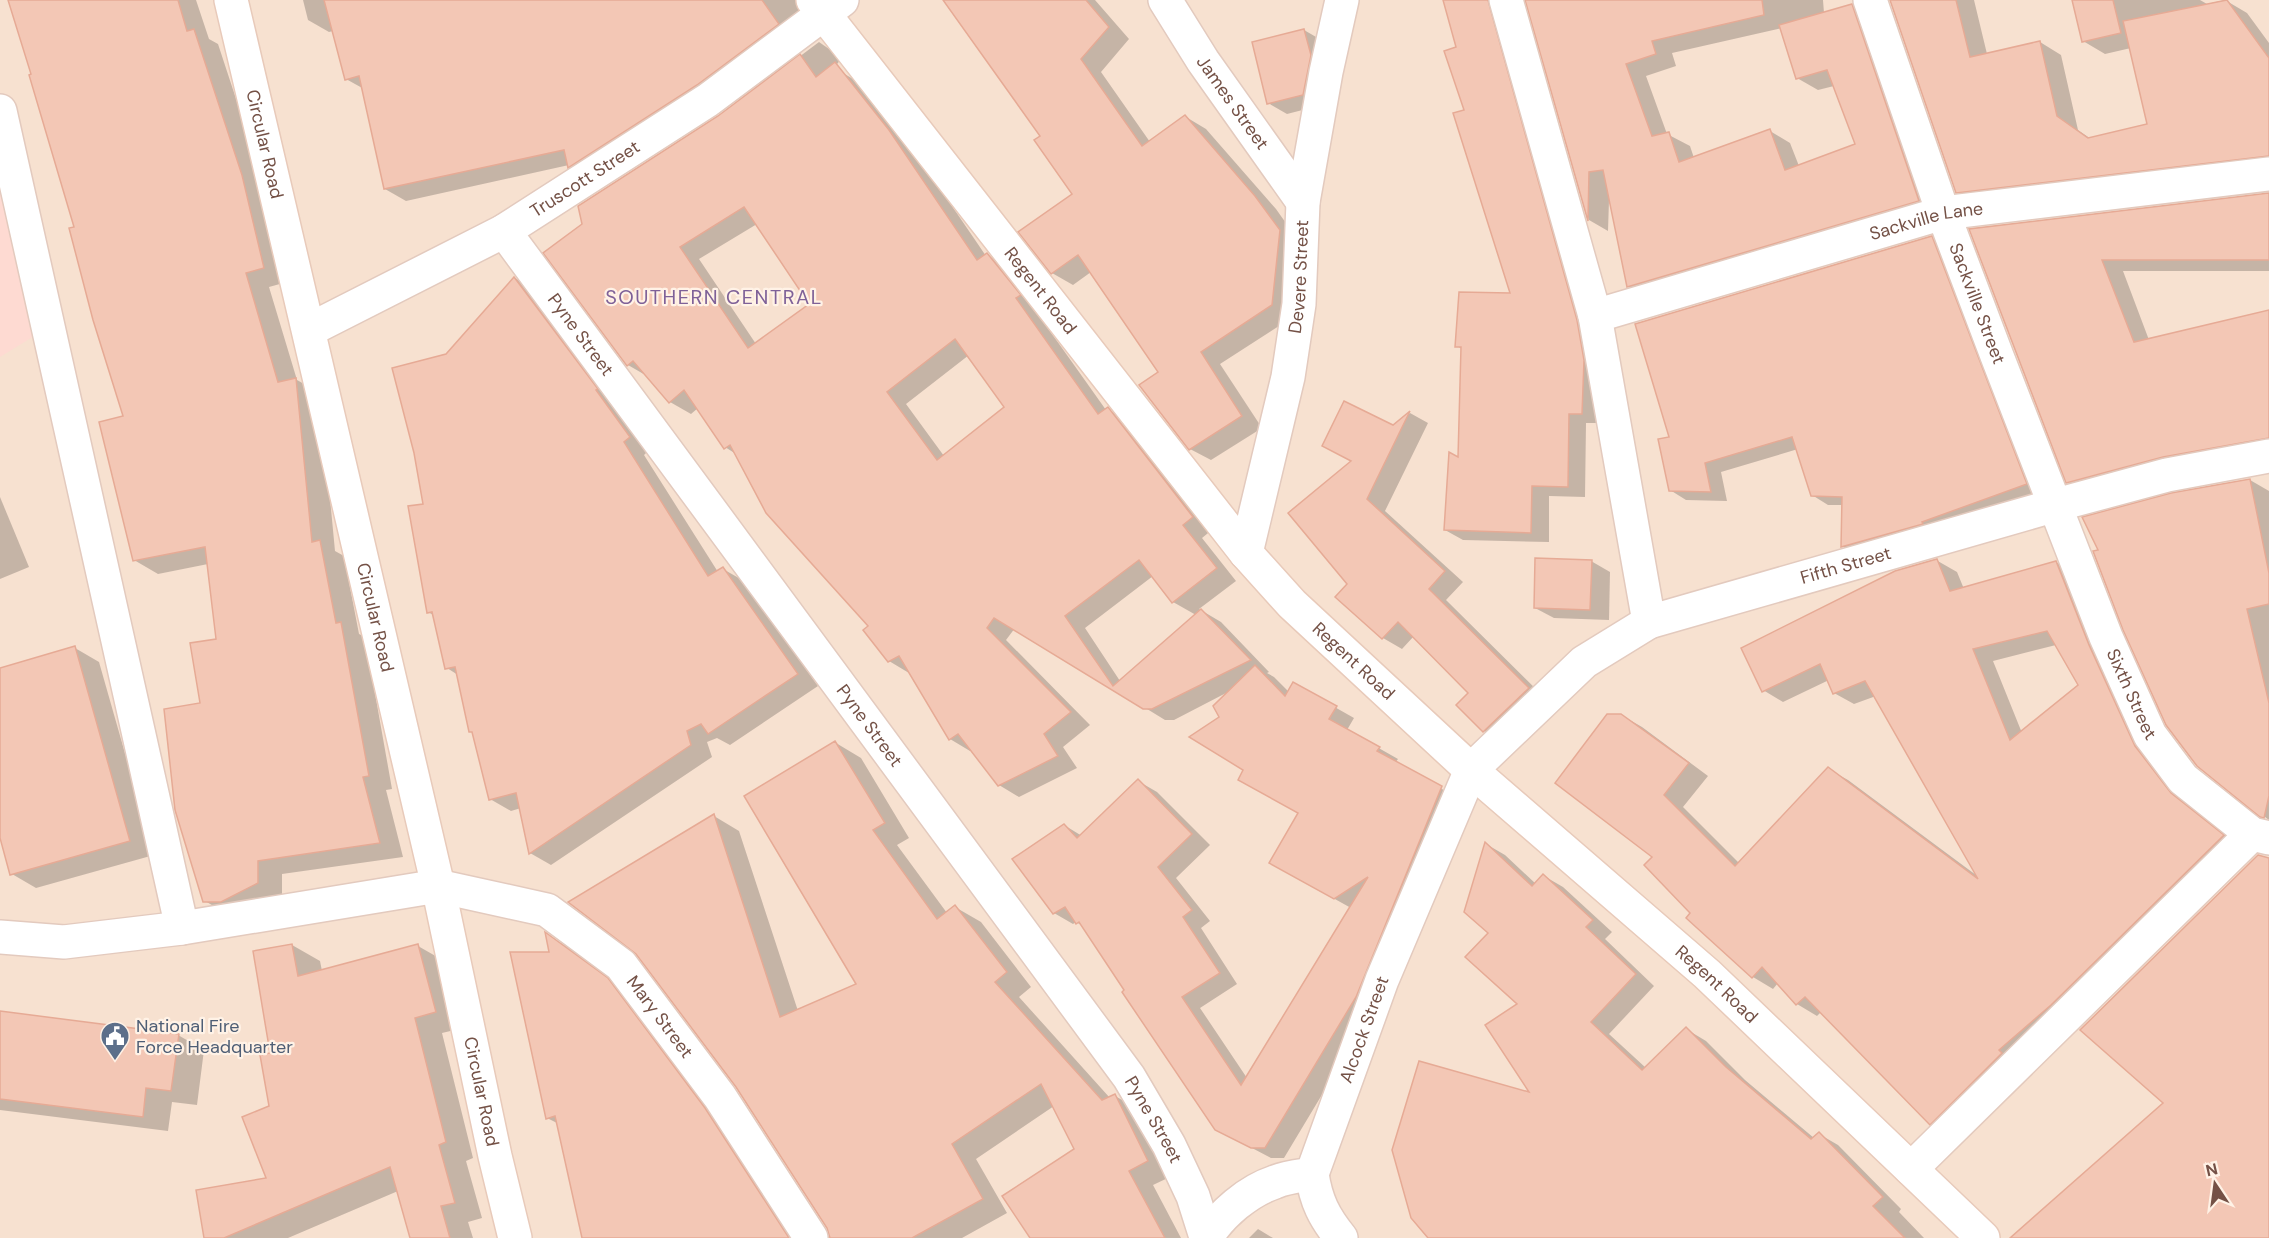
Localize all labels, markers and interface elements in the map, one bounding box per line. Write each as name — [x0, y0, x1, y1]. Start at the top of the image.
street label: James Street — [1191, 51, 1274, 155]
street label: Circular Road — [240, 87, 289, 201]
street label: Truscott Street — [526, 135, 644, 223]
street label: Sackville Lane — [1867, 196, 1984, 246]
street label: Devere Street — [1283, 219, 1314, 335]
street label: Sackville Street — [1943, 240, 2011, 368]
street label: Regent Road — [999, 242, 1082, 339]
district label: SOUTHERN CENTRAL — [605, 284, 823, 310]
street label: Pyne Street — [542, 289, 619, 381]
street label: Fifth Street — [1798, 541, 1894, 590]
street label: Circular Road — [351, 560, 400, 674]
street label: Regent Road — [1307, 617, 1400, 705]
street label: Sixth Street — [2101, 645, 2162, 745]
street label: Pyne Street — [831, 680, 908, 772]
street label: Regent Road — [1670, 940, 1763, 1028]
street label: Mary Street — [621, 971, 699, 1063]
street label: Alcock Street — [1334, 973, 1394, 1086]
place label: National Fire Force Headquarter — [136, 1014, 293, 1059]
public building icon: National Fire Force Headquarter — [99, 1020, 131, 1062]
street label: Circular Road — [458, 1035, 505, 1149]
street label: Pyne Street — [1119, 1072, 1188, 1167]
north arrow — [2185, 1154, 2245, 1214]
text: N — [2204, 1158, 2220, 1181]

